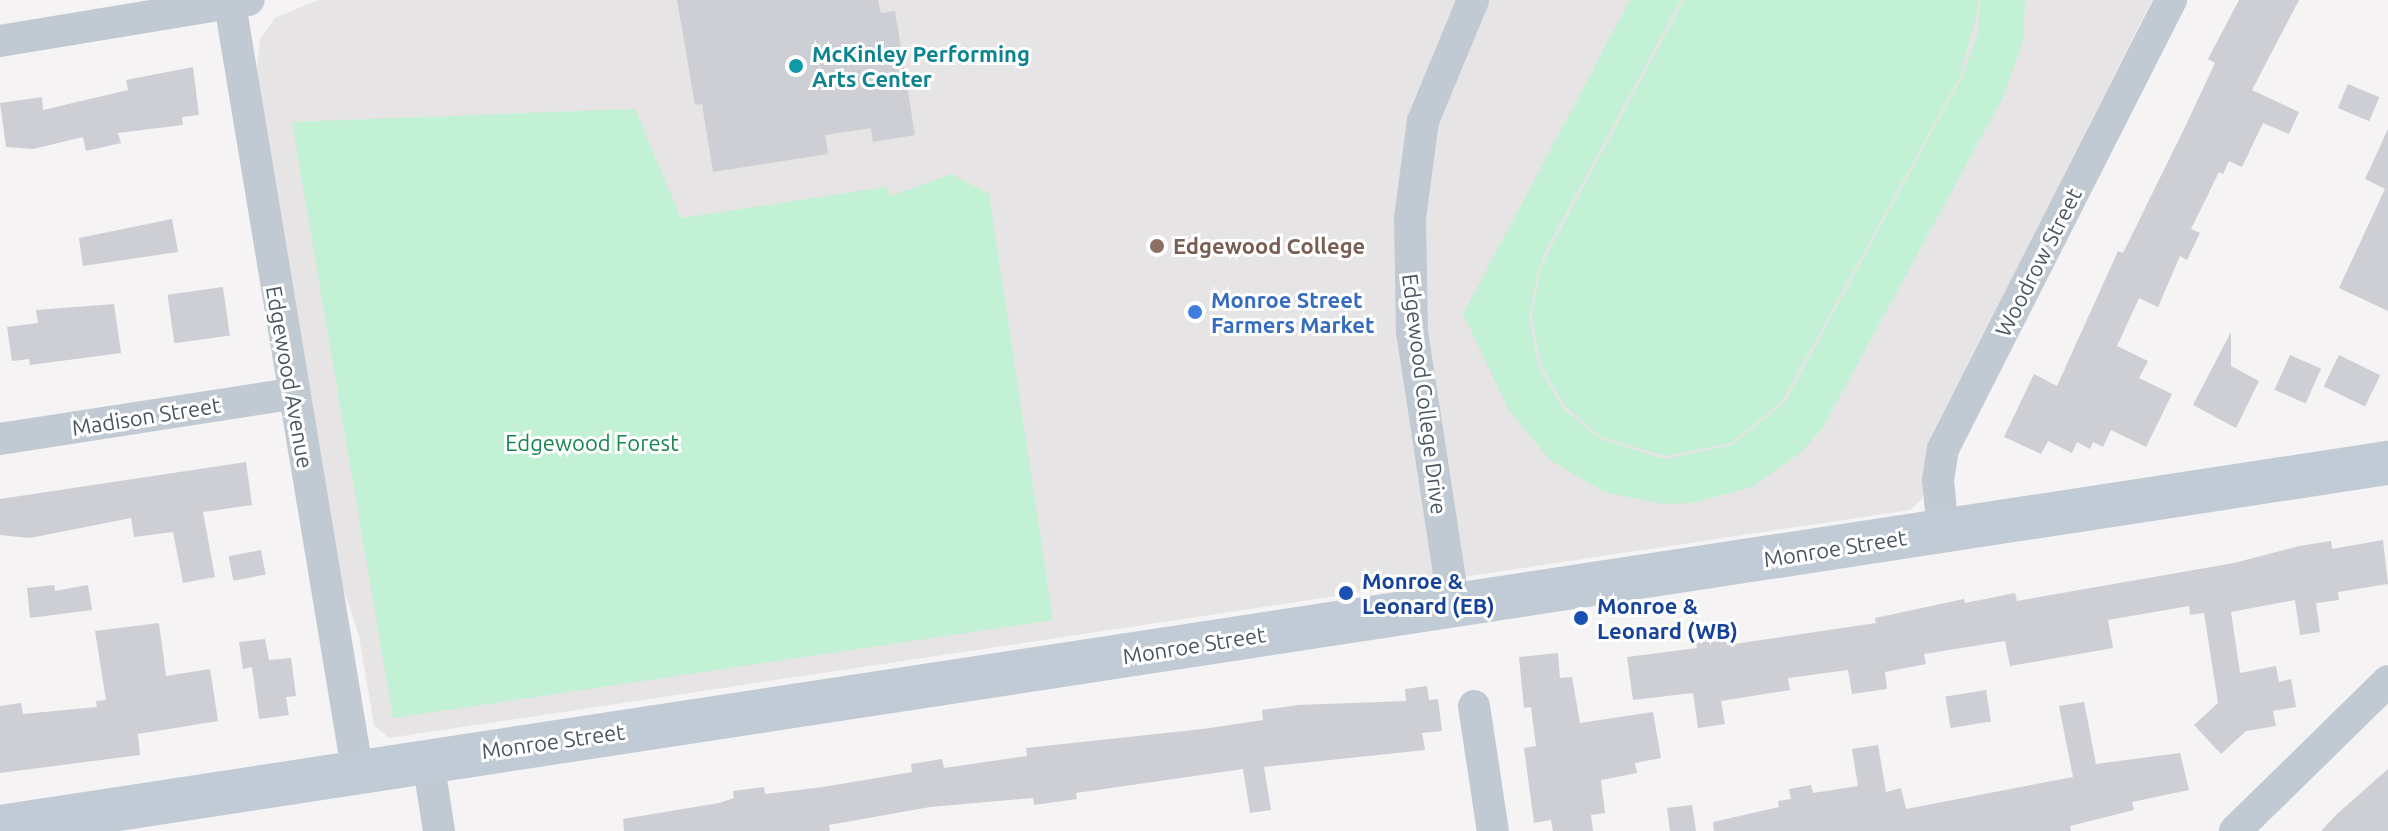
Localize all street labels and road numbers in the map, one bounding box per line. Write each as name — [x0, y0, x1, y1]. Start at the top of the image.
street label: Woodrow Street — [1989, 183, 2087, 341]
street label: Edgewood College Drive — [1397, 272, 1453, 516]
street label: Edgewood Avenue — [261, 284, 319, 470]
street label: Madison Street — [70, 391, 222, 441]
street label: Monroe Street — [1762, 524, 1908, 572]
street label: Monroe Street — [1121, 621, 1267, 669]
street label: Monroe Street — [480, 718, 626, 764]

